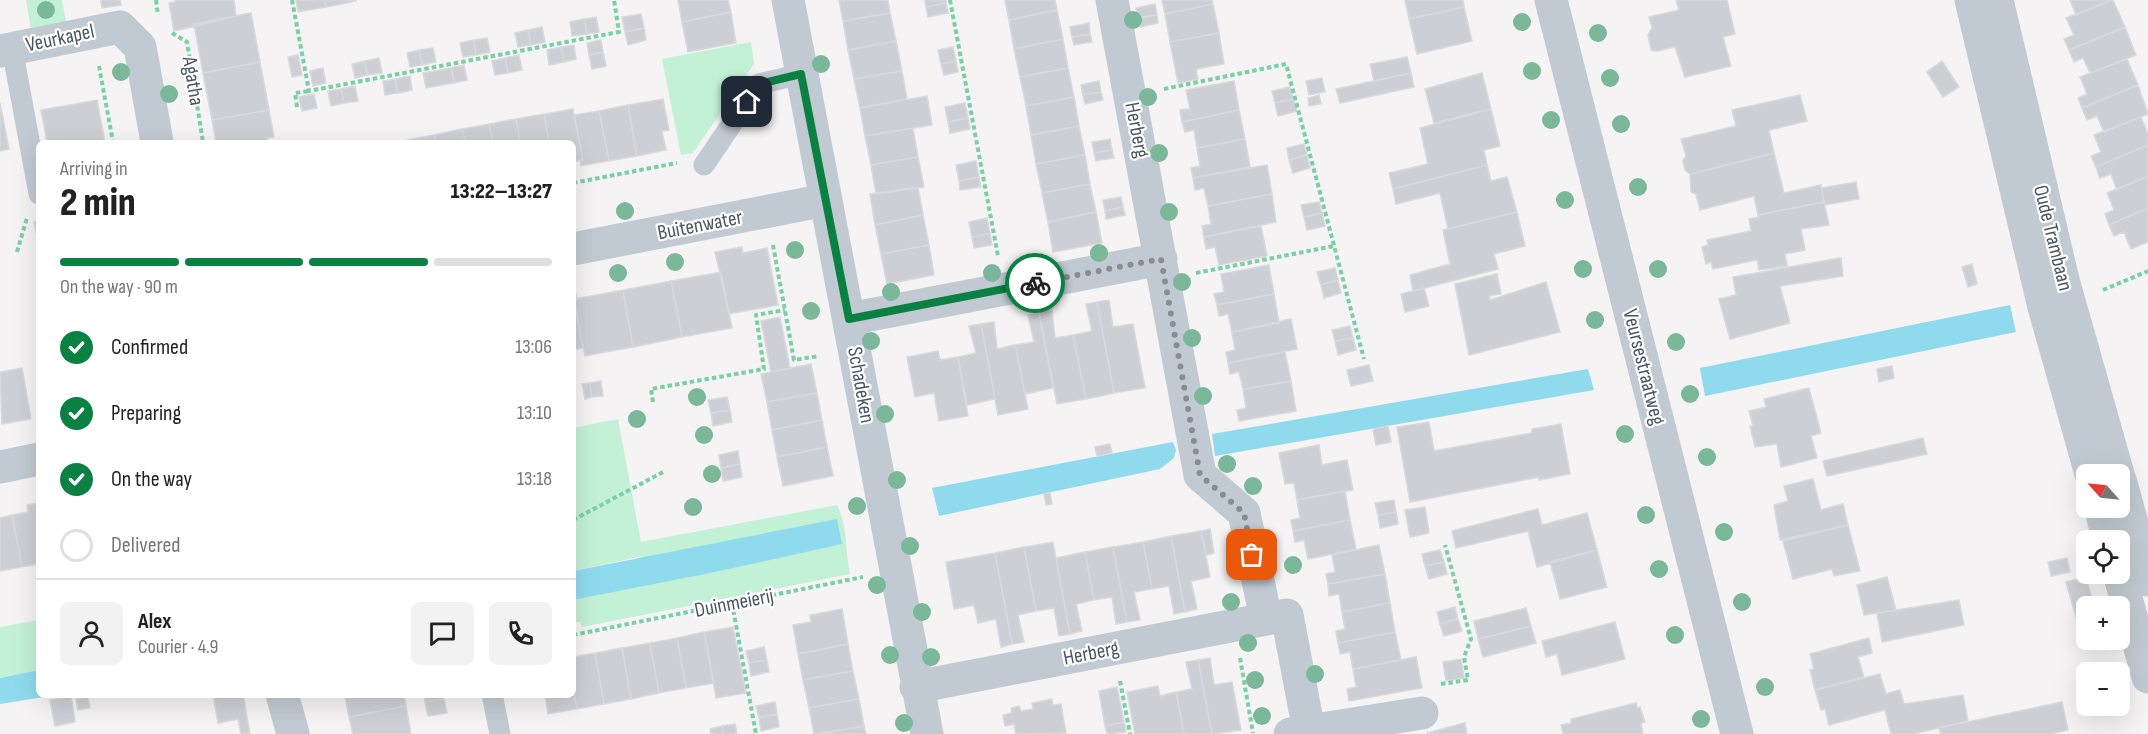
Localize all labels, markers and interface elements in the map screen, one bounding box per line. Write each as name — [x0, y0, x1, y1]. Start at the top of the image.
street label: Veurkapel — [24, 19, 96, 57]
street label: Agatha — [177, 54, 209, 107]
pin — [721, 76, 772, 127]
icon: home — [730, 85, 763, 118]
street label: Herberg — [1119, 100, 1155, 160]
text: Arriving in — [60, 157, 128, 181]
text: 13:22–13:27 — [451, 178, 552, 205]
text: 2 min — [60, 180, 136, 227]
street label: Oude Trambaan — [2028, 183, 2078, 293]
street label: Buitenwater — [655, 205, 745, 245]
courier — [1005, 253, 1065, 313]
icon: bike — [1019, 267, 1052, 300]
text: On the way · 90 m — [60, 275, 178, 299]
street label: Veursestraatweg — [1618, 307, 1670, 427]
icon: check — [60, 331, 93, 364]
text: Confirmed — [111, 334, 188, 361]
text: 13:06 — [515, 335, 552, 359]
street label: Schadeken — [842, 345, 880, 425]
icon: check — [60, 397, 93, 430]
text: Preparing — [111, 400, 181, 427]
text: 13:10 — [517, 401, 552, 425]
icon: check — [60, 463, 93, 496]
north arrow — [2076, 464, 2130, 518]
map controls — [2076, 464, 2130, 716]
text: On the way — [111, 466, 192, 493]
text: 13:18 — [517, 467, 552, 491]
pin — [1226, 529, 1277, 580]
button: locate — [2076, 530, 2130, 584]
text: Delivered — [111, 532, 180, 559]
icon: bag — [1235, 538, 1268, 571]
street label: Duinmeierij — [692, 583, 776, 623]
button: + — [2076, 596, 2130, 650]
button: person — [60, 602, 123, 665]
button: chat — [411, 602, 474, 665]
button: phone — [489, 602, 552, 665]
text: Alex — [138, 608, 171, 635]
text: Courier · 4.9 — [138, 635, 218, 659]
street label: Herberg — [1061, 635, 1121, 671]
button: − — [2076, 662, 2130, 716]

